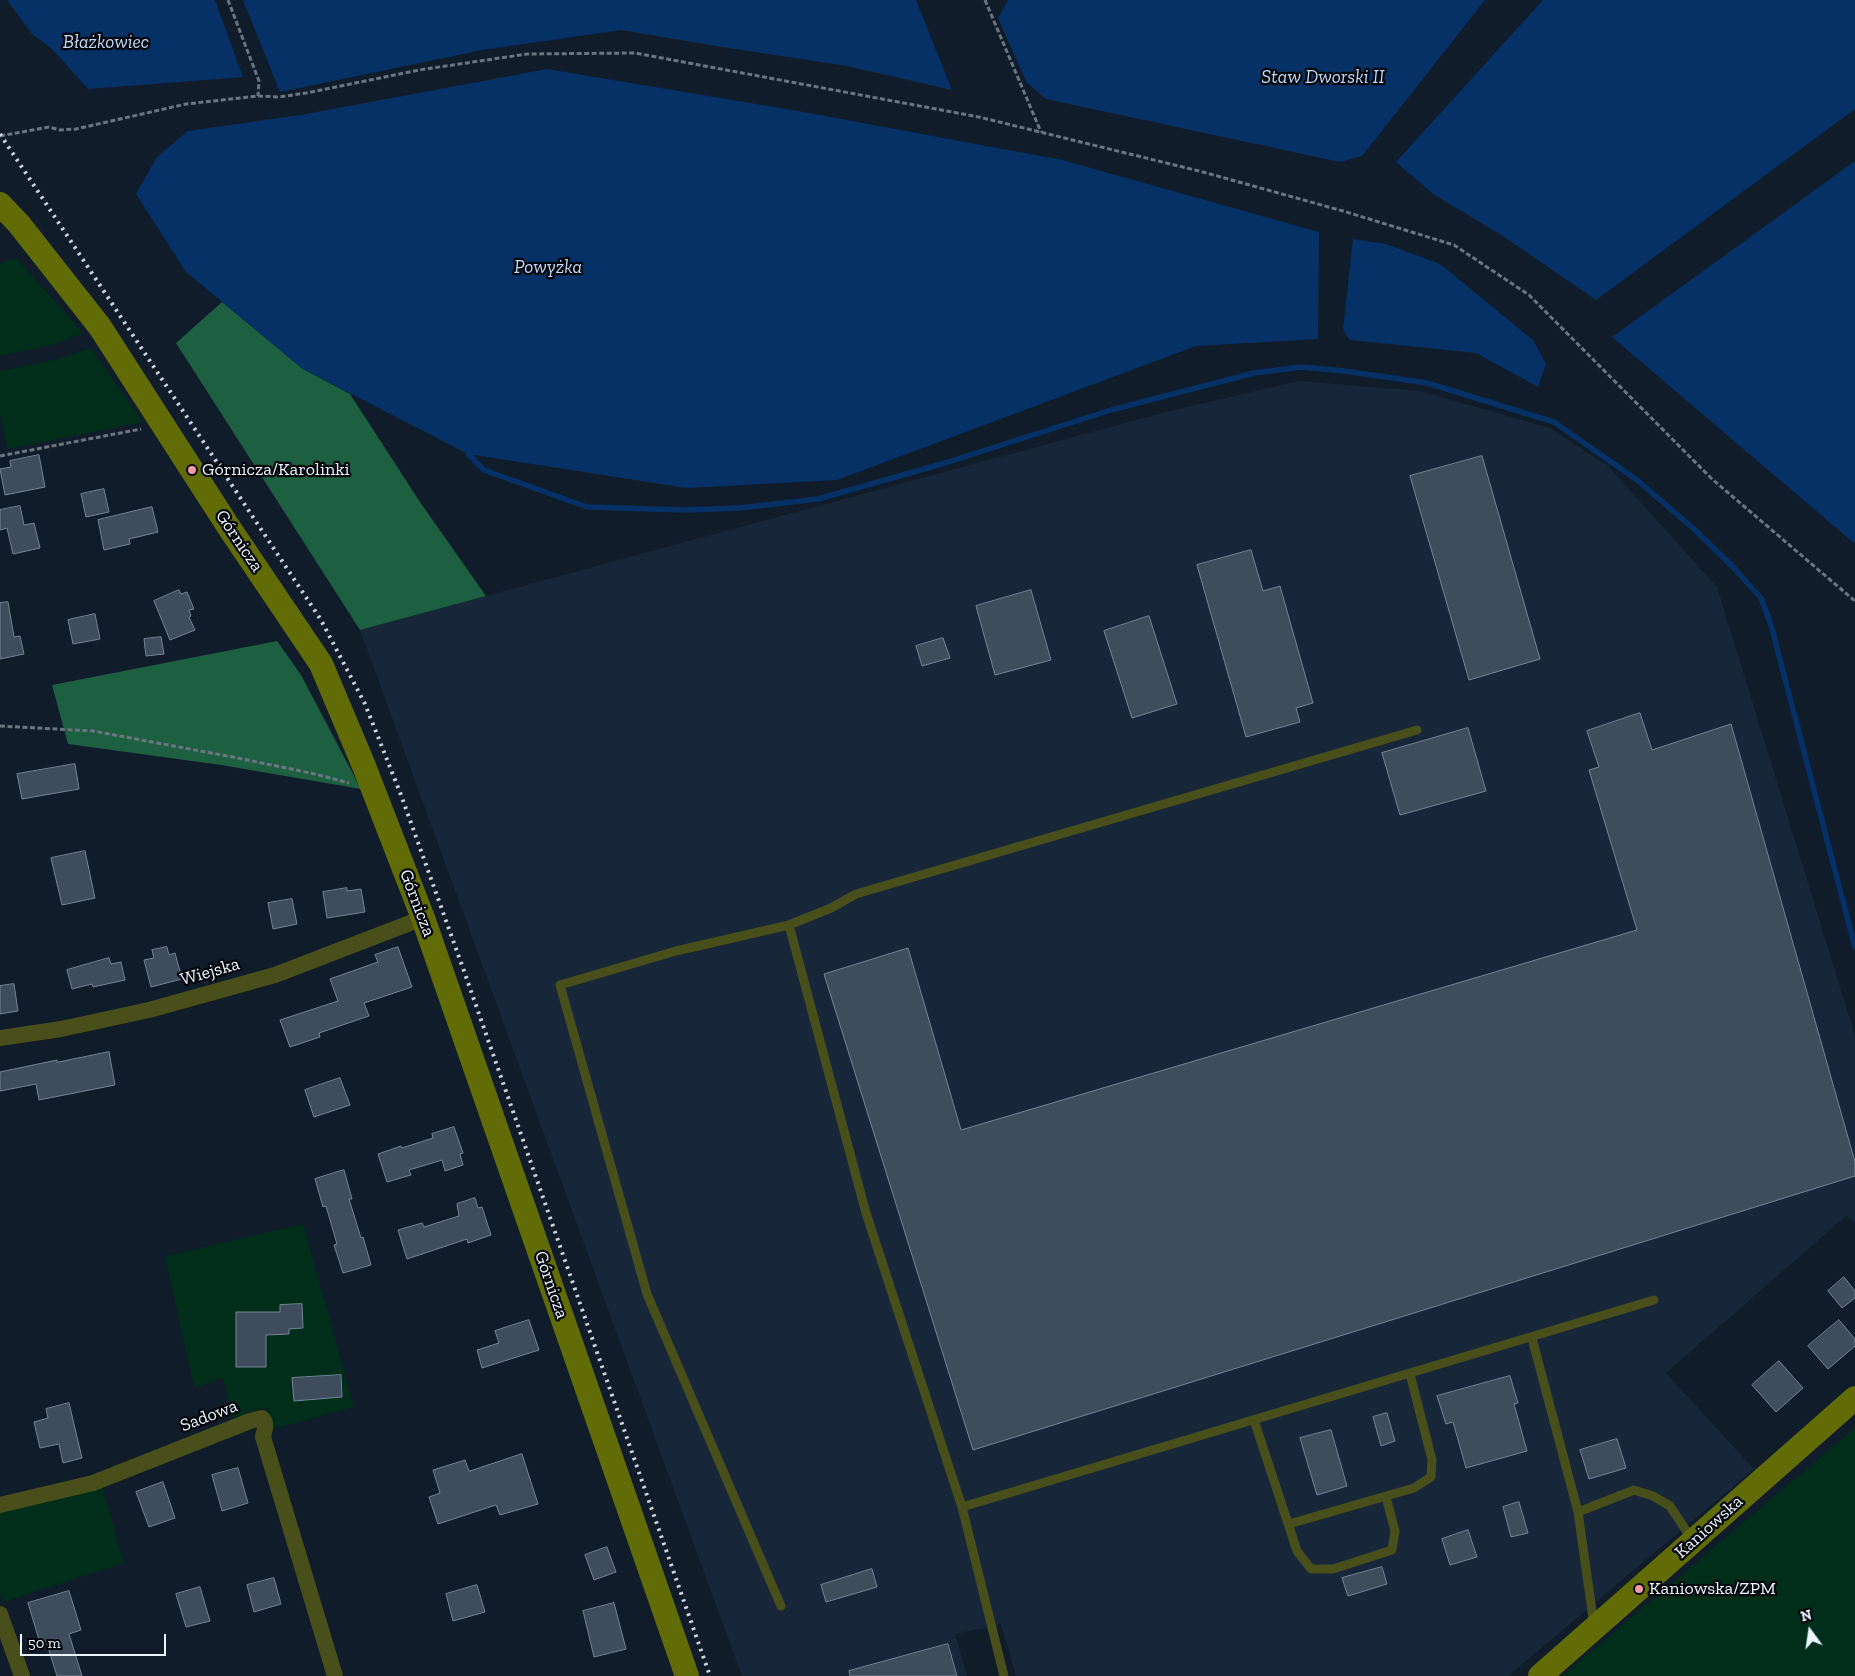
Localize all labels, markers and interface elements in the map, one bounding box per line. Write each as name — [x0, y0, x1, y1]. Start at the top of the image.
water label: Błażkowiec — [63, 32, 149, 54]
water label: Staw Dworski II — [1261, 67, 1385, 89]
water label: Powyżka — [514, 257, 582, 279]
place label: Górnicza/Karolinki — [202, 459, 350, 481]
marker: Górnicza/Karolinki — [186, 464, 198, 476]
street label: Górnicza — [210, 506, 268, 576]
street label: Górnicza — [394, 866, 440, 940]
street label: Wiejska — [178, 953, 242, 991]
street label: Górnicza — [529, 1248, 573, 1322]
street label: Sadowa — [177, 1395, 241, 1437]
street label: Kaniowska — [1670, 1491, 1748, 1563]
place label: Kaniowska/ZPM — [1649, 1578, 1776, 1600]
marker: Kaniowska/ZPM — [1633, 1583, 1645, 1595]
north arrow — [1785, 1606, 1835, 1656]
text: N — [1799, 1606, 1813, 1625]
scale bar — [22, 1624, 169, 1656]
text: 50 m — [28, 1634, 61, 1652]

